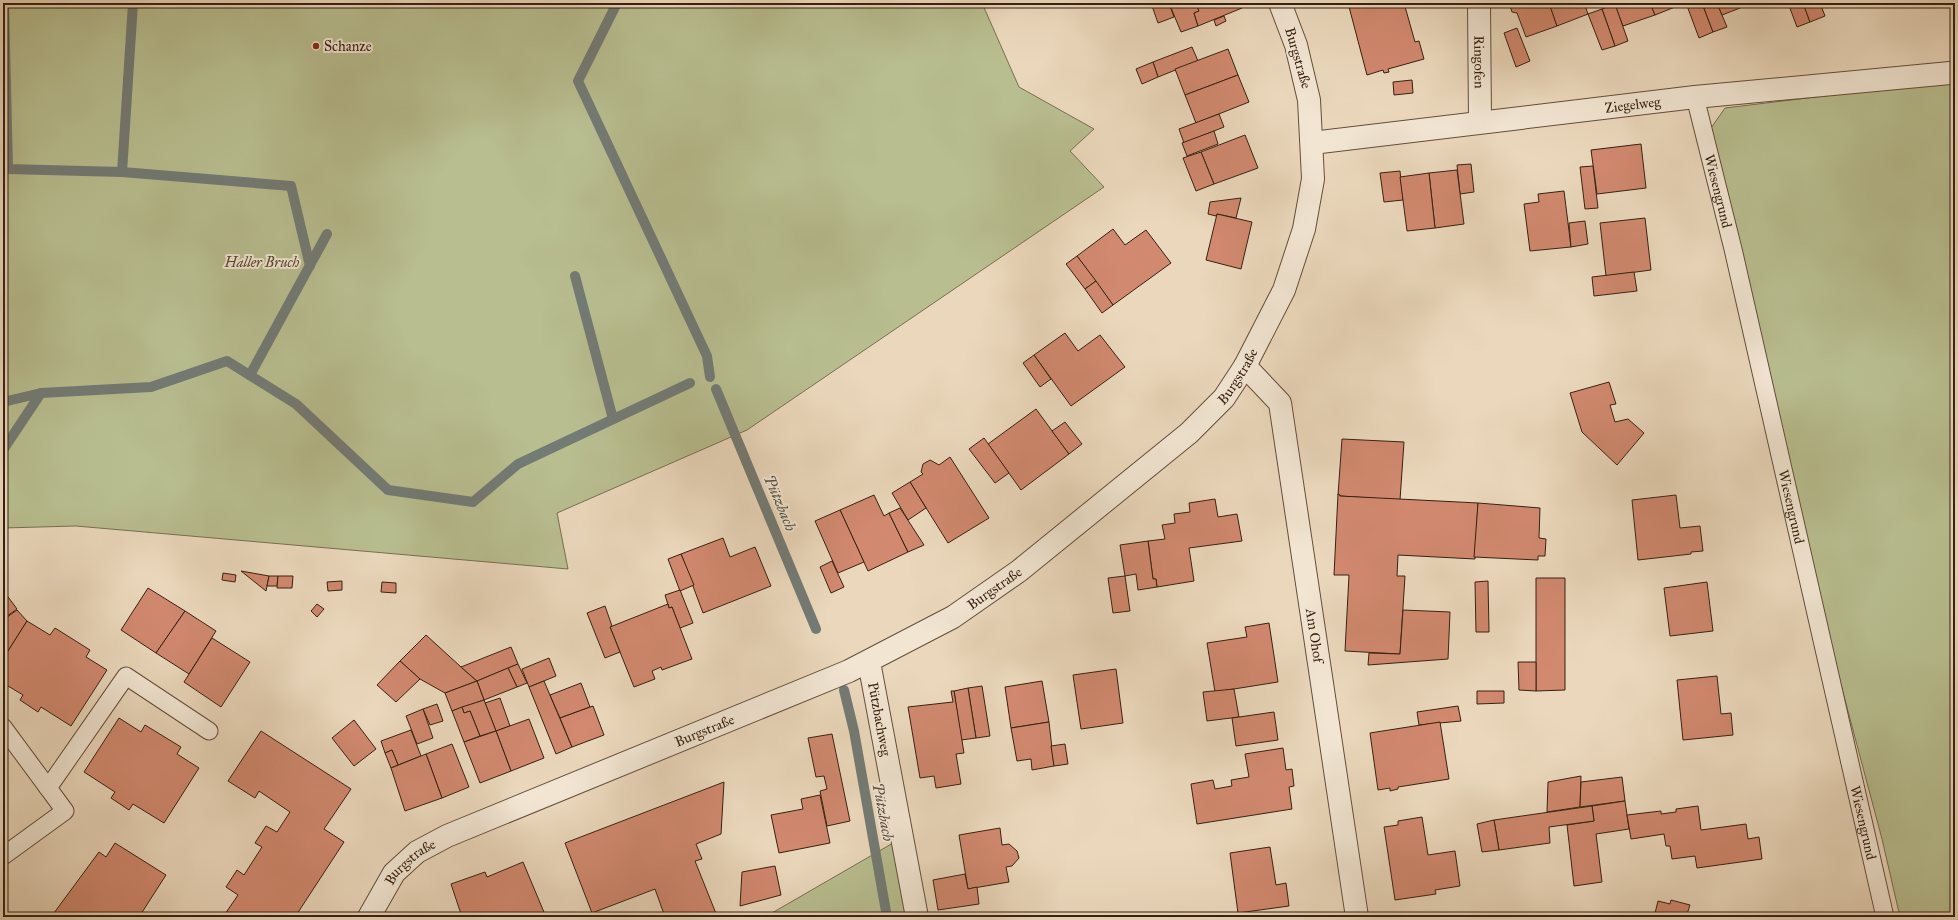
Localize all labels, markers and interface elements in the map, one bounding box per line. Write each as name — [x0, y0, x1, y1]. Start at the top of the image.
street label: Burgstraße — [1281, 25, 1315, 91]
street label: Ringofen — [1471, 35, 1488, 89]
place label: Schanze — [324, 38, 372, 55]
marker: Schanze — [311, 41, 321, 51]
street label: Ziegelweg — [1604, 93, 1662, 116]
street label: Wiesengrund — [1701, 152, 1736, 230]
park label: Haller Bruch — [224, 254, 300, 271]
street label: Burgstraße — [1214, 345, 1261, 408]
street label: Wiesengrund — [1775, 468, 1808, 545]
water label: Pützbach — [760, 472, 800, 534]
street label: Burgstraße — [964, 563, 1025, 613]
street label: Am Ohof — [1302, 606, 1328, 666]
street label: Pützbachweg — [864, 681, 895, 758]
street label: Burgstraße — [672, 710, 737, 750]
water label: Pützbach — [869, 781, 898, 843]
street label: Wiesengrund — [1847, 784, 1880, 861]
street label: Burgstraße — [381, 835, 439, 888]

